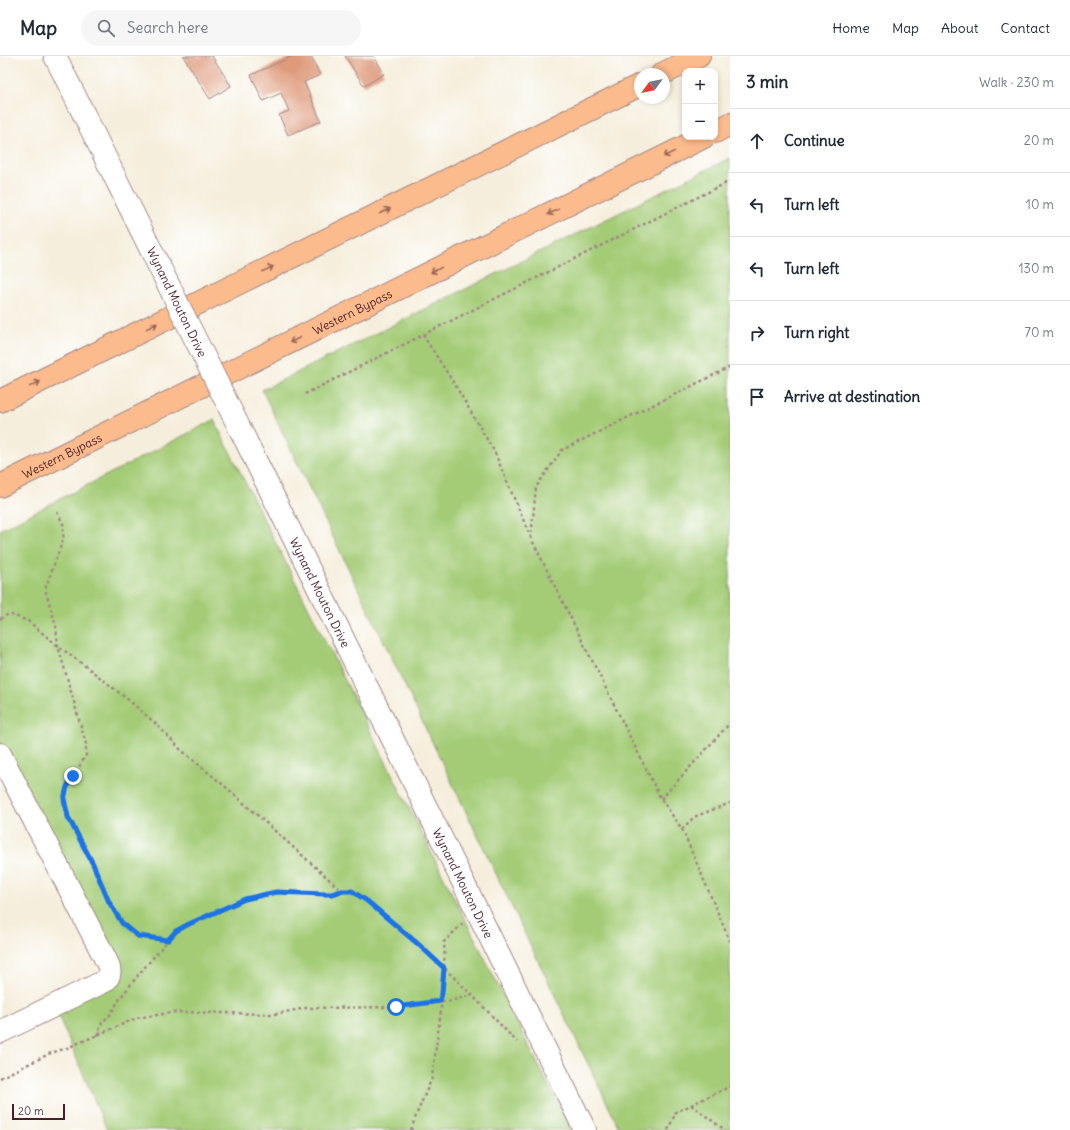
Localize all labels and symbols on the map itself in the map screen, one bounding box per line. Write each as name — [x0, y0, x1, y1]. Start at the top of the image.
north arrow — [634, 68, 670, 104]
one-way arrow — [664, 151, 676, 158]
one-way arrow — [378, 207, 390, 214]
one-way arrow — [547, 209, 559, 216]
street label: Wynand Mouton Drive — [144, 245, 210, 359]
one-way arrow — [262, 265, 274, 272]
one-way arrow — [431, 267, 443, 274]
street label: Western Bypass — [310, 285, 394, 337]
one-way arrow — [145, 322, 157, 330]
one-way arrow — [289, 337, 301, 344]
one-way arrow — [29, 380, 41, 387]
street label: Western Bypass — [20, 429, 104, 481]
street label: Wynand Mouton Drive — [287, 535, 354, 650]
route end — [64, 767, 82, 785]
street label: Wynand Mouton Drive — [430, 826, 497, 940]
route start — [387, 998, 405, 1016]
scale bar — [12, 1102, 65, 1121]

